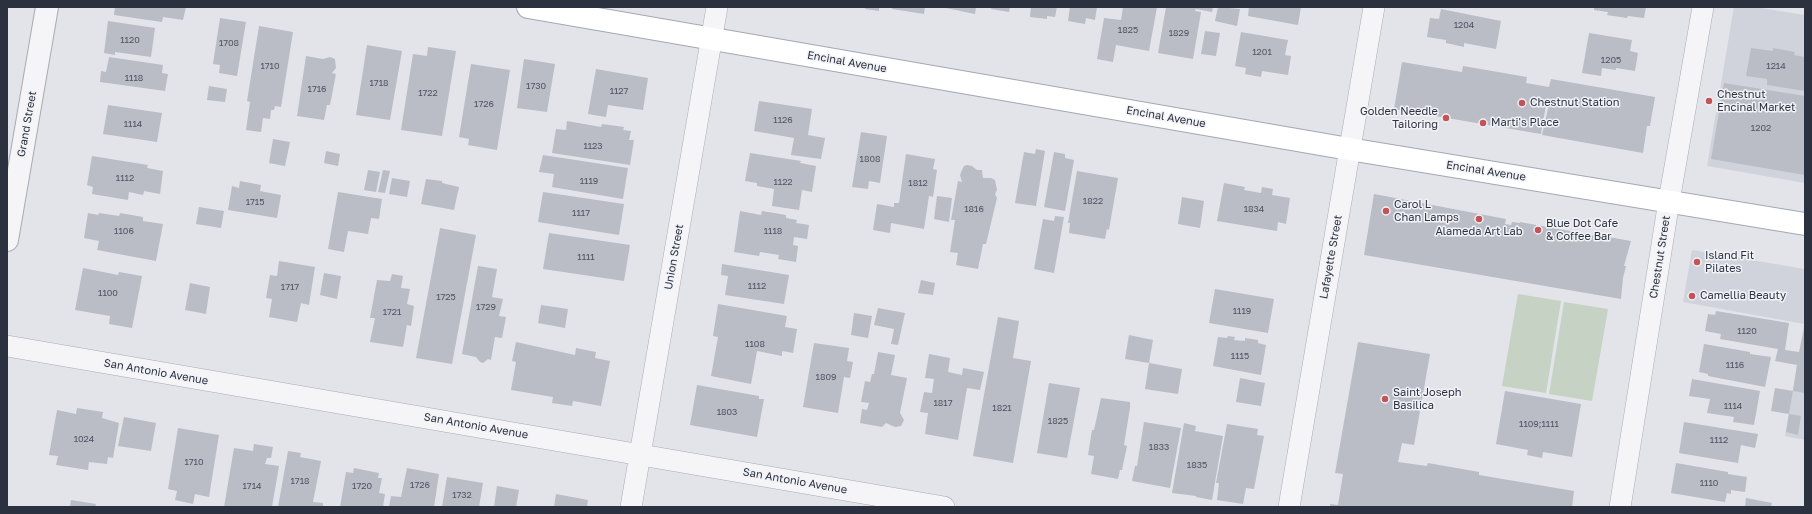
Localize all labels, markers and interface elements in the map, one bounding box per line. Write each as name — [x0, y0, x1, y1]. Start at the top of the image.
house number: 1204 — [1454, 20, 1474, 30]
house number: 1825 — [1118, 25, 1138, 35]
house number: 1829 — [1169, 28, 1189, 38]
house number: 1120 — [120, 35, 140, 45]
house number: 1708 — [219, 38, 239, 48]
house number: 1201 — [1252, 47, 1272, 57]
street label: Encinal Avenue — [806, 49, 888, 75]
house number: 1205 — [1601, 55, 1621, 65]
house number: 1710 — [260, 61, 280, 71]
house number: 1214 — [1766, 61, 1786, 71]
house number: 1118 — [125, 73, 143, 83]
house number: 1718 — [370, 78, 388, 88]
house number: 1730 — [526, 81, 546, 91]
house number: 1716 — [308, 84, 326, 94]
house number: 1127 — [610, 86, 628, 96]
house number: 1722 — [418, 88, 438, 98]
place label: Chestnut Encinal Market — [1717, 88, 1795, 114]
street label: Grand Street — [15, 90, 39, 158]
place label: Chestnut Station — [1530, 96, 1619, 110]
marker: Chestnut Encinal Market — [1704, 96, 1714, 106]
marker: Chestnut Station — [1517, 98, 1527, 108]
house number: 1726 — [474, 99, 494, 109]
street label: Encinal Avenue — [1125, 104, 1207, 130]
place label: Golden Needle Tailoring — [1360, 105, 1438, 131]
marker: Golden Needle Tailoring — [1441, 113, 1451, 123]
house number: 1126 — [773, 115, 793, 125]
place label: Marti's Place — [1491, 116, 1559, 130]
marker: Marti's Place — [1478, 118, 1488, 128]
house number: 1114 — [124, 119, 142, 129]
house number: 1202 — [1751, 123, 1771, 133]
house number: 1123 — [583, 141, 603, 151]
house number: 1808 — [860, 154, 880, 164]
street label: Encinal Avenue — [1445, 158, 1527, 184]
house number: 1112 — [116, 173, 134, 183]
house number: 1119 — [580, 176, 598, 186]
house number: 1122 — [773, 177, 793, 187]
house number: 1812 — [908, 178, 928, 188]
house number: 1822 — [1083, 196, 1103, 206]
house number: 1715 — [246, 197, 264, 207]
place label: Carol L Chan Lamps — [1394, 198, 1459, 224]
house number: 1816 — [964, 204, 984, 214]
house number: 1834 — [1244, 204, 1264, 214]
marker: Carol L Chan Lamps — [1381, 206, 1391, 216]
house number: 1117 — [572, 208, 590, 218]
street label: Lafayette Street — [1317, 214, 1345, 300]
marker: Alameda Art Lab — [1474, 214, 1484, 224]
street label: Chestnut Street — [1647, 214, 1673, 300]
place label: Blue Dot Cafe & Coffee Bar — [1546, 217, 1618, 243]
street label: Union Street — [662, 223, 686, 291]
place label: Alameda Art Lab — [1435, 225, 1523, 239]
marker: Blue Dot Cafe & Coffee Bar — [1533, 225, 1543, 235]
house number: 1106 — [114, 226, 134, 236]
house number: 1118 — [764, 226, 782, 236]
place label: Island Fit Pilates — [1705, 249, 1754, 275]
house number: 1111 — [577, 252, 595, 262]
marker: Island Fit Pilates — [1692, 257, 1702, 267]
house number: 1112 — [748, 281, 766, 291]
house number: 1717 — [281, 282, 299, 292]
house number: 1100 — [98, 288, 118, 298]
place label: Camellia Beauty — [1700, 289, 1786, 303]
marker: Camellia Beauty — [1687, 291, 1697, 301]
house number: 1725 — [436, 292, 456, 302]
house number: 1729 — [476, 302, 496, 312]
house number: 1119 — [1233, 306, 1251, 316]
house number: 1721 — [383, 307, 401, 317]
house number: 1120 — [1737, 326, 1757, 336]
house number: 1108 — [745, 339, 765, 349]
house number: 1115 — [1231, 351, 1249, 361]
street label: San Antonio Avenue — [103, 356, 209, 388]
house number: 1116 — [1726, 360, 1744, 370]
house number: 1809 — [816, 372, 836, 382]
place label: Saint Joseph Basilica — [1393, 386, 1461, 412]
marker: Saint Joseph Basilica — [1380, 394, 1390, 404]
house number: 1817 — [934, 398, 952, 408]
house number: 1114 — [1724, 401, 1742, 411]
house number: 1821 — [992, 403, 1012, 413]
house number: 1803 — [717, 407, 737, 417]
street label: San Antonio Avenue — [423, 410, 529, 442]
house number: 1825 — [1048, 416, 1068, 426]
house number: 1109;1111 — [1519, 419, 1559, 429]
house number: 1024 — [74, 434, 94, 444]
house number: 1112 — [1710, 435, 1728, 445]
house number: 1833 — [1149, 442, 1169, 452]
house number: 1710 — [184, 457, 204, 467]
house number: 1835 — [1187, 460, 1207, 470]
street label: San Antonio Avenue — [742, 465, 848, 497]
house number: 1718 — [291, 476, 309, 486]
house number: 1110 — [1700, 478, 1718, 488]
house number: 1726 — [410, 480, 430, 490]
house number: 1714 — [243, 481, 261, 491]
house number: 1720 — [352, 481, 372, 491]
house number: 1732 — [452, 490, 472, 500]

